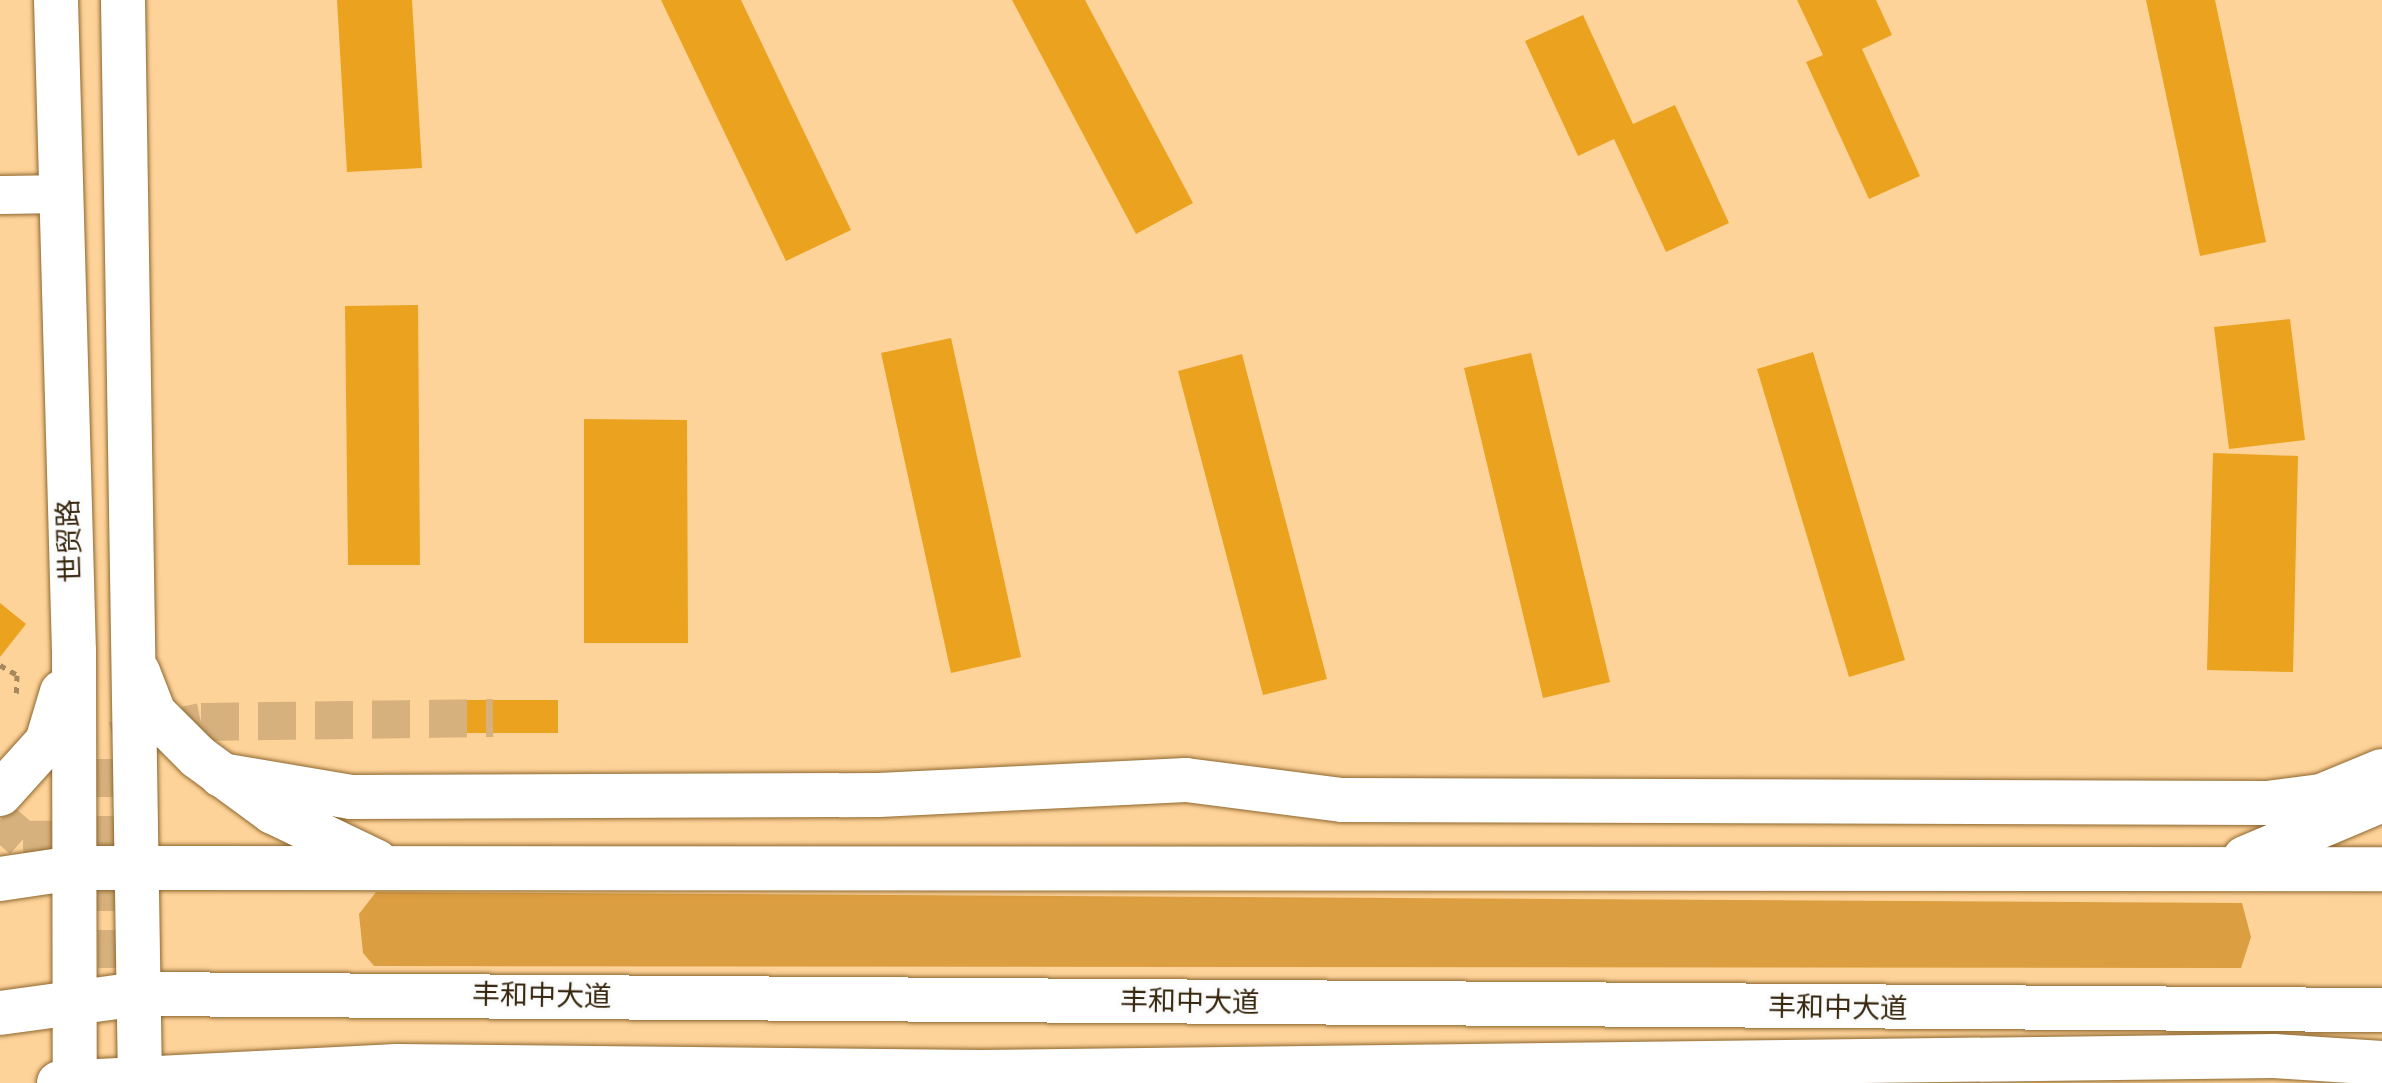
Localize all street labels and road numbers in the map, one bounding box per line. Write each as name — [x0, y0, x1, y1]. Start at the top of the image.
street label: 世贸路 — [53, 498, 89, 584]
street label: 丰和中大道 — [472, 979, 612, 1015]
street label: 丰和中大道 — [1120, 985, 1260, 1021]
street label: 丰和中大道 — [1768, 991, 1908, 1027]

